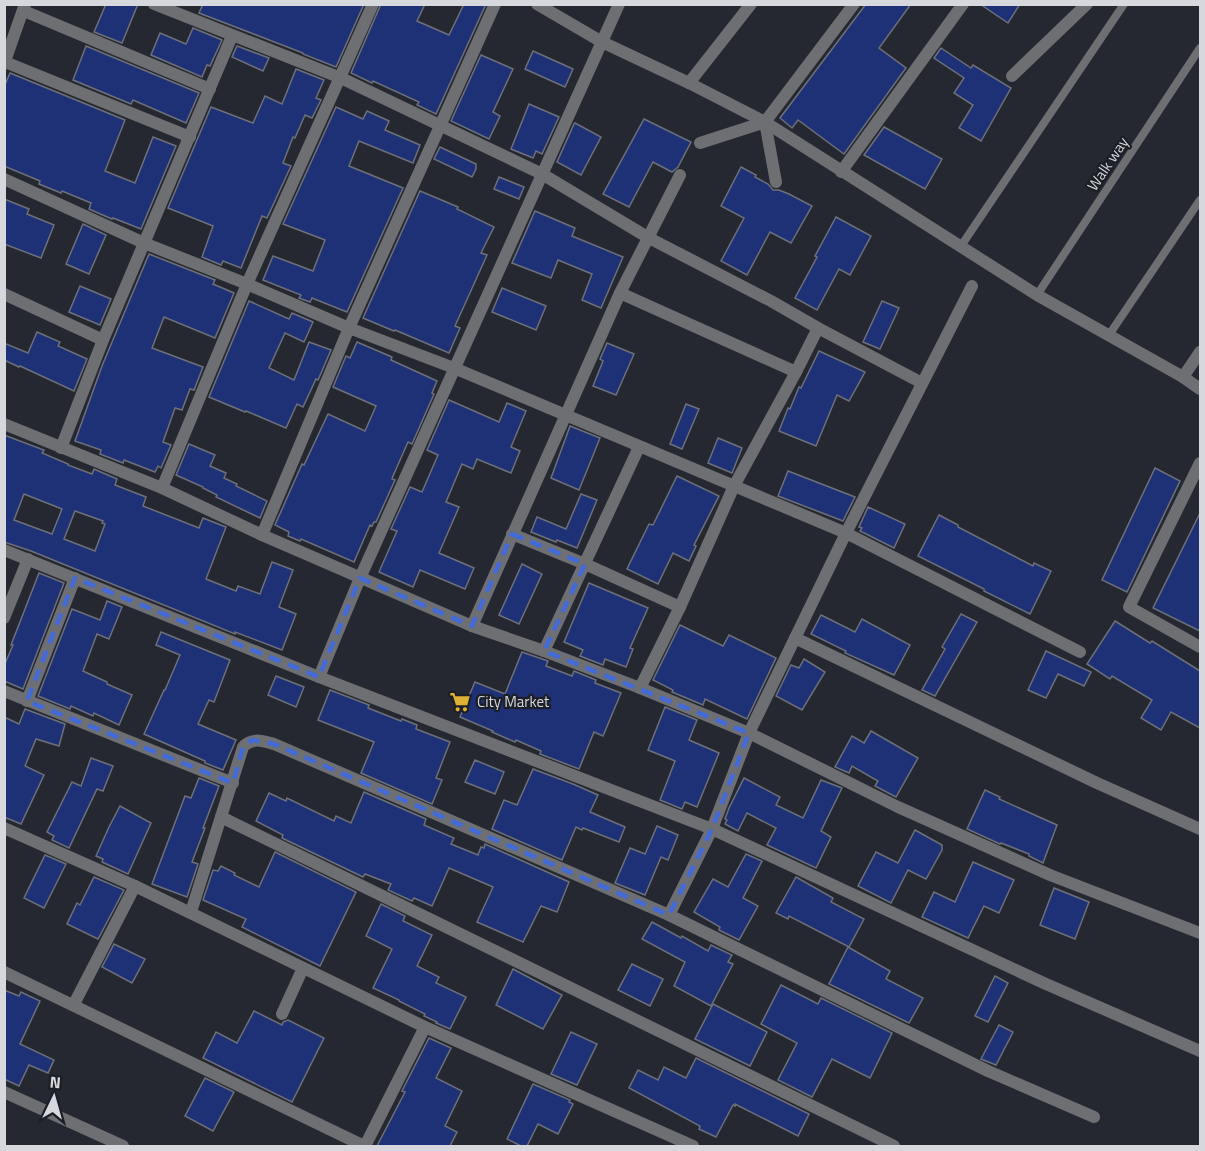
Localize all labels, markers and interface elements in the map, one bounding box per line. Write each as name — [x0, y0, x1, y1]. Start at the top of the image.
street label: Walk way — [1081, 132, 1134, 195]
supermarket icon: City Market — [448, 690, 472, 714]
place label: City Market — [477, 690, 550, 713]
north arrow — [24, 1067, 84, 1127]
text: N — [49, 1070, 62, 1094]

